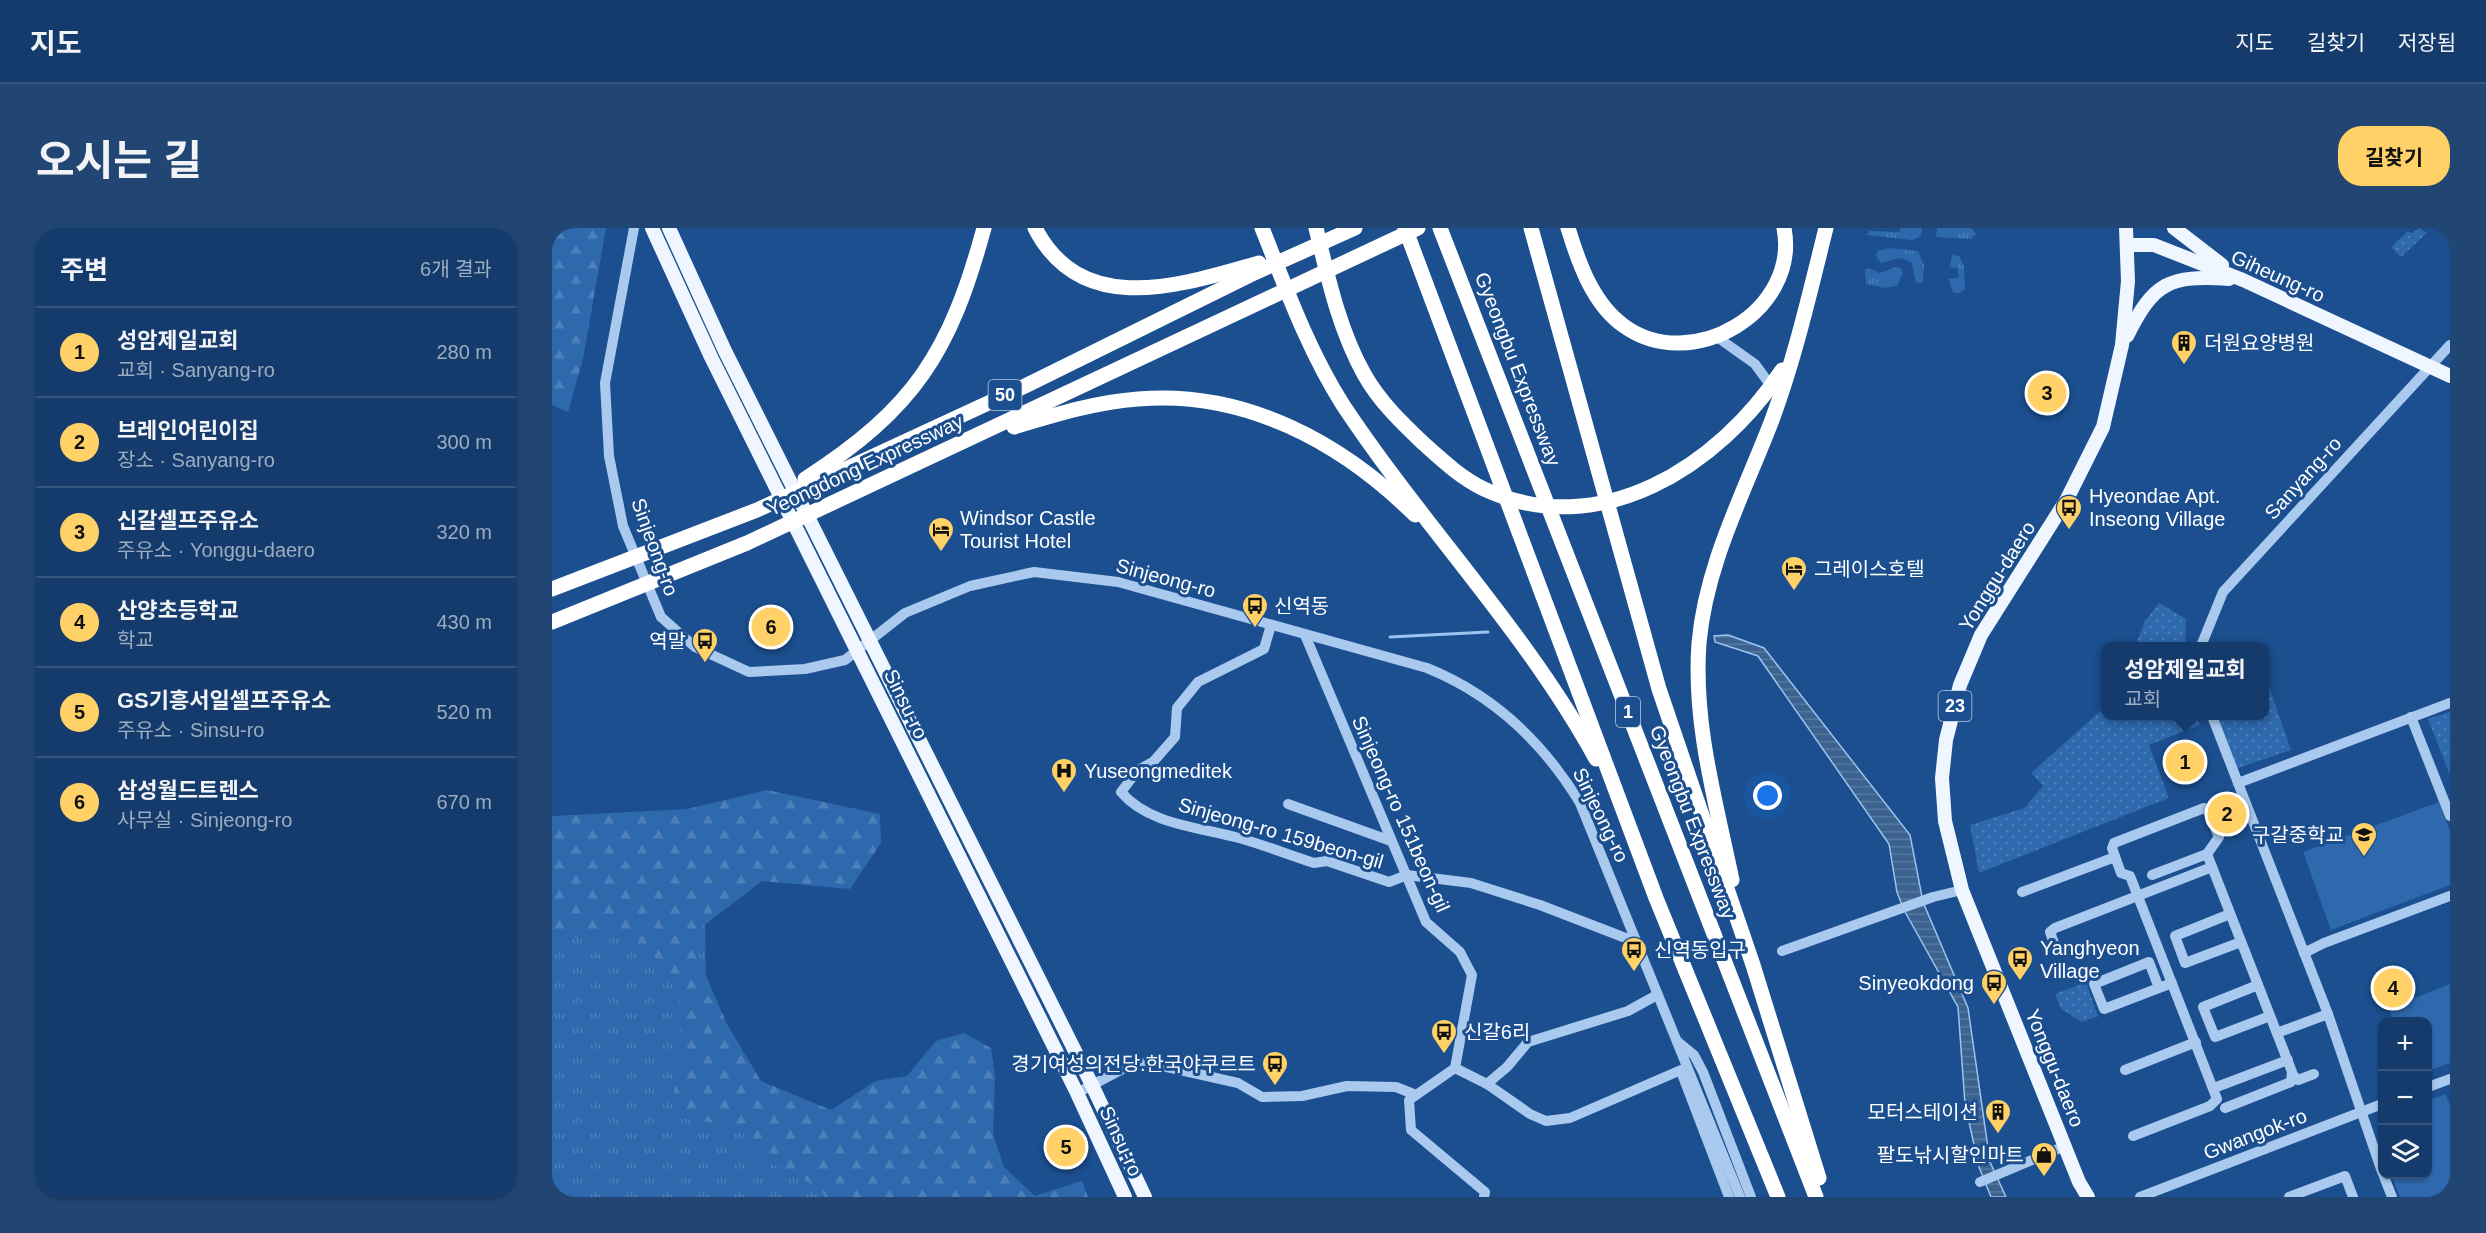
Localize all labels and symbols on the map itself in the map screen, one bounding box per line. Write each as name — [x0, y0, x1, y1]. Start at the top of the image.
street label: Giheung-ro — [2228, 246, 2328, 306]
street label: Gyeongbu Expressway — [1471, 269, 1565, 469]
building icon: 더원요양병원 — [2169, 328, 2199, 366]
place label: 더원요양병원 — [2204, 332, 2314, 354]
pin: 3 — [2028, 370, 2066, 416]
road number: 50 — [988, 380, 1022, 410]
street label: Yeongdong Expressway — [763, 410, 967, 520]
street label: Sanyang-ro — [2260, 432, 2346, 524]
place label: Hyeondae Apt. Inseong Village — [2089, 485, 2225, 530]
bus stop icon: Hyeondae Apt. Inseong Village — [2054, 493, 2084, 531]
street label: Sinjeong-ro — [627, 495, 683, 599]
place label: Windsor Castle Tourist Hotel — [960, 507, 1096, 552]
hotel icon: Windsor Castle Tourist Hotel — [926, 515, 956, 553]
street label: Yonggu-daero — [1955, 517, 2039, 635]
street label: Sinjeong-ro — [1114, 554, 1218, 602]
hotel icon: 그레이스호텔 — [1779, 554, 1809, 592]
place label: 그레이스호텔 — [1814, 558, 1924, 580]
bus stop icon: 신역동 — [1240, 591, 1270, 629]
place label: 신역동 — [1274, 595, 1329, 617]
pin: 6 — [752, 604, 790, 650]
bus stop icon: 역말 — [690, 626, 720, 664]
place label: 역말 — [649, 630, 686, 652]
street label: Sinsu-ro — [880, 666, 932, 742]
road number: 23 — [1938, 691, 1972, 721]
road number: 1 — [1616, 697, 1640, 727]
street label: Sinjeong-ro 151beon-gil — [1348, 713, 1454, 915]
street label: Gyeongbu Expressway — [1646, 722, 1740, 922]
pin: 1 — [2166, 740, 2204, 784]
hospital icon: Yuseongmeditek — [1049, 756, 1079, 794]
place label: Yuseongmeditek — [1084, 760, 1233, 782]
street label: Sinjeong-ro — [1569, 764, 1633, 866]
your location — [1753, 781, 1782, 810]
pin: 2 — [2208, 792, 2246, 836]
street label: Sinjeong-ro 159beon-gil — [1176, 793, 1386, 873]
school or university icon: 구갈중학교 — [2349, 820, 2379, 858]
place label: 구갈중학교 — [2252, 824, 2344, 846]
bus stop icon: 신역동입구 — [1619, 935, 1649, 973]
place label: Yanghyeon Village — [2040, 937, 2140, 982]
place label: 신역동입구 — [1654, 939, 1746, 961]
bus stop icon: Yanghyeon Village — [2005, 944, 2035, 982]
pin: 4 — [2374, 966, 2412, 1011]
bus stop icon: Sinyeokdong — [1979, 968, 2009, 1006]
place label: Sinyeokdong — [1858, 972, 1974, 994]
street label: Yonggu-daero — [2021, 1006, 2089, 1130]
bus stop icon: 신갈6리 — [1429, 1017, 1459, 1055]
place label: 신갈6리 — [1464, 1021, 1530, 1043]
bus stop icon: 경기여성의전당.한국야쿠르트 — [1260, 1049, 1290, 1087]
place label: 경기여성의전당.한국야쿠르트 — [1011, 1053, 1256, 1075]
building icon: 모터스테이션 — [1983, 1097, 2013, 1135]
place label: 모터스테이션 — [1868, 1101, 1978, 1123]
street label: Sinsu-ro — [1095, 1103, 1147, 1179]
street label: Gwangok-ro — [2200, 1104, 2310, 1164]
pin: 5 — [1046, 1124, 1086, 1170]
shop icon: 팔도낚시할인마트 — [2029, 1140, 2059, 1178]
place label: 팔도낚시할인마트 — [1877, 1144, 2024, 1166]

